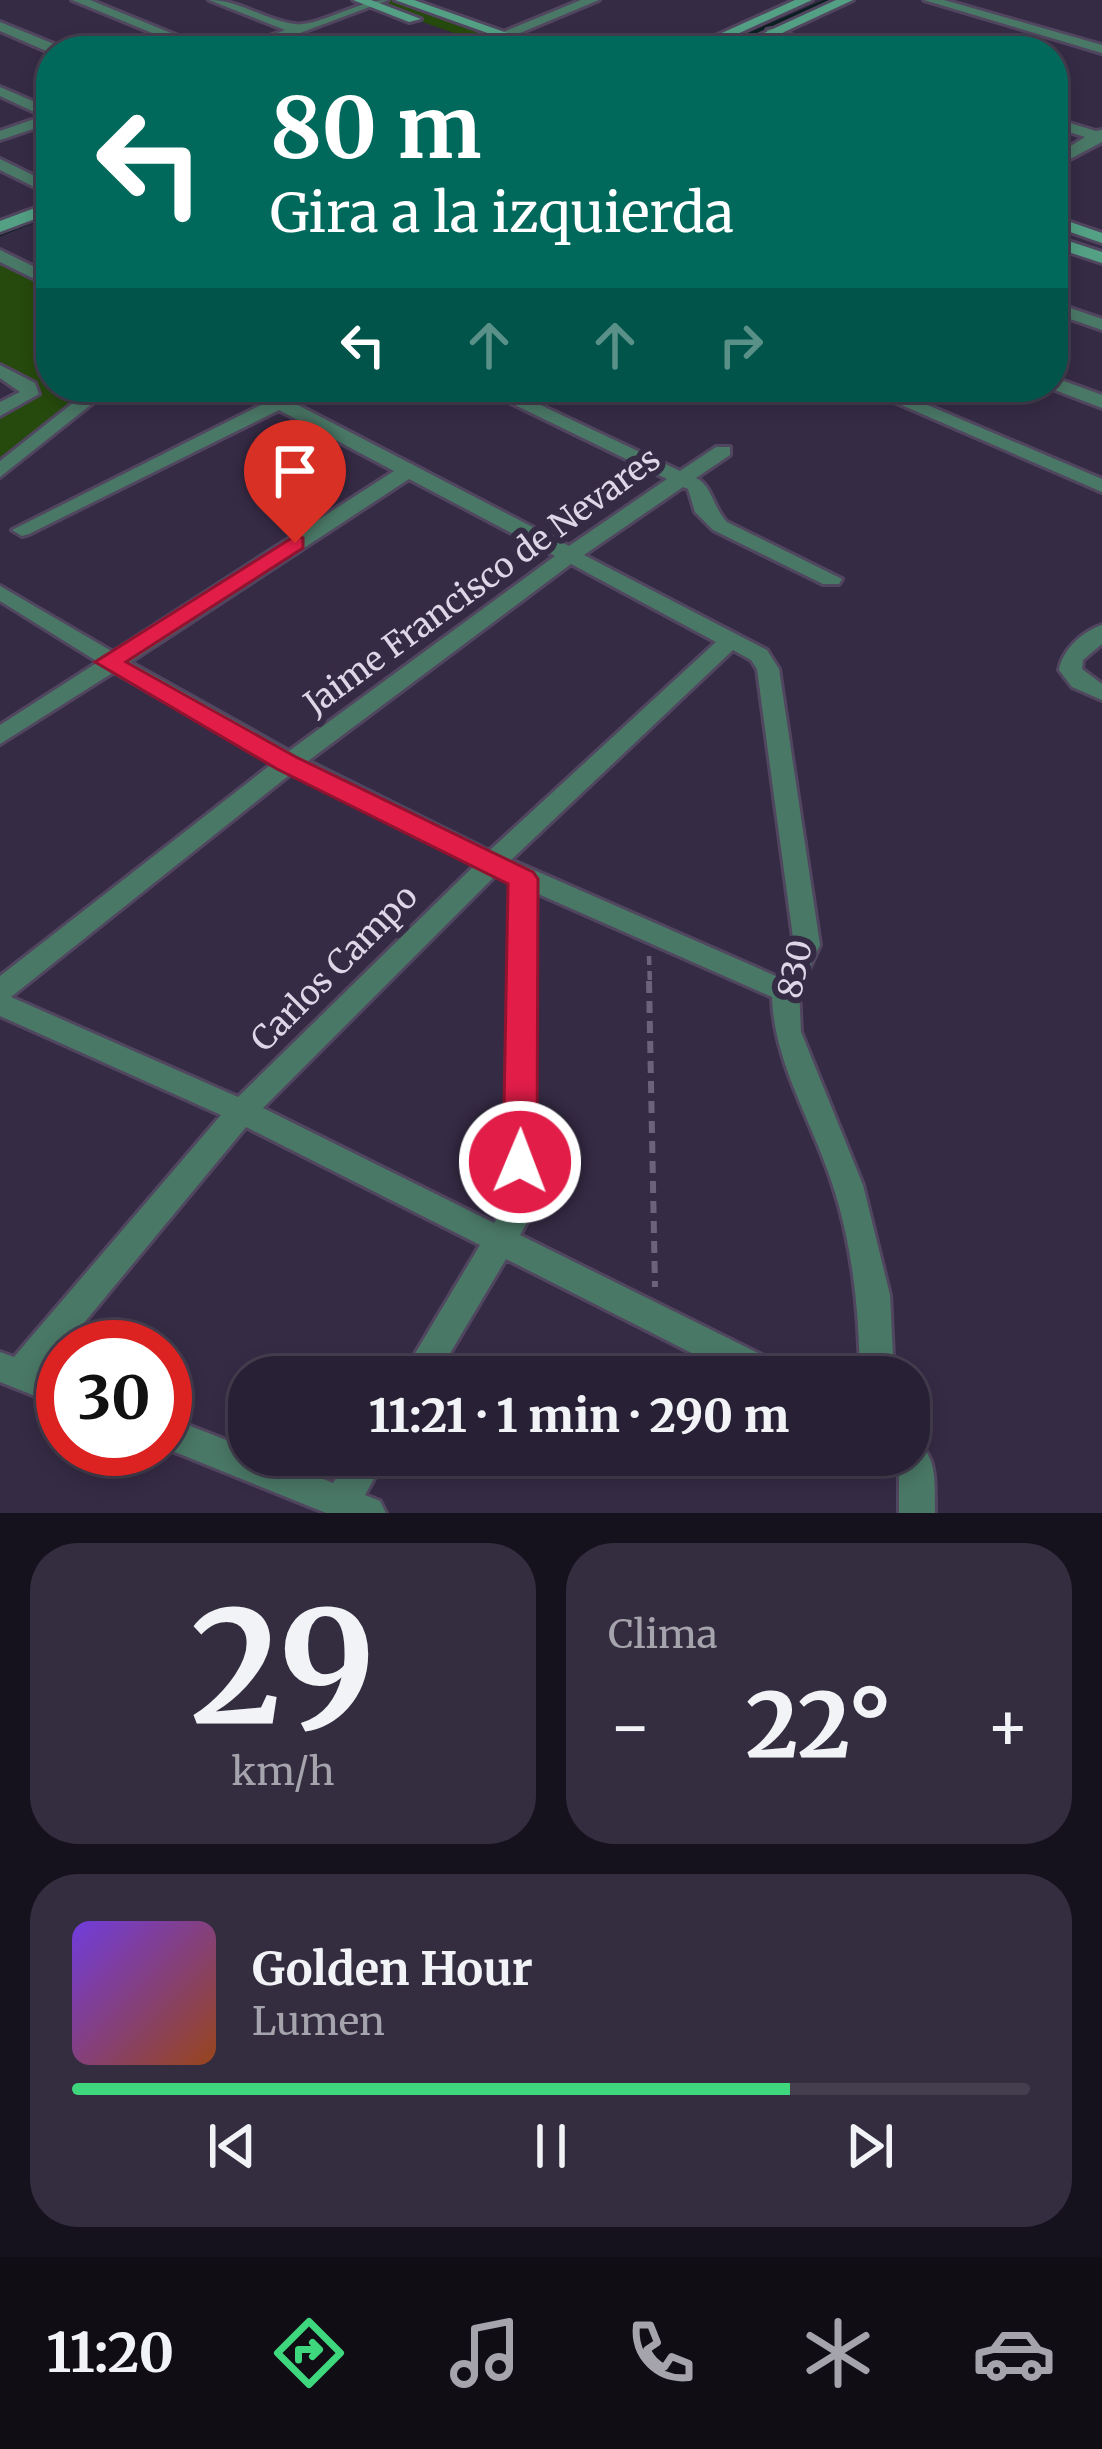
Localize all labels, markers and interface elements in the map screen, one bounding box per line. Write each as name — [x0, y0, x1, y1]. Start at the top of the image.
text: 80 m — [270, 75, 482, 181]
icon: left — [72, 84, 228, 240]
text: Gira a la izquierda — [270, 179, 734, 247]
icon: left — [330, 312, 396, 378]
icon: ahead — [456, 312, 522, 378]
icon: ahead — [582, 312, 648, 378]
icon: right — [708, 312, 774, 378]
pin — [244, 420, 346, 543]
icon: arrive — [262, 438, 328, 504]
street label: Jaime Francisco de Nevares — [295, 438, 668, 724]
street label: Carlos Campo — [242, 876, 426, 1060]
street label: 830 — [769, 936, 821, 1002]
position arrow — [457, 1099, 583, 1225]
speed limit sign: 30 — [36, 1320, 192, 1476]
text: 11:21 · 1 min · 290 m — [369, 1388, 789, 1444]
text: 29 — [190, 1570, 376, 1767]
text: Clima — [608, 1610, 718, 1659]
text: 22° — [746, 1669, 892, 1783]
text: − — [608, 1685, 652, 1768]
text: + — [986, 1685, 1030, 1768]
text: km/h — [231, 1747, 335, 1796]
text: Golden Hour — [252, 1941, 533, 1997]
text: Lumen — [252, 1997, 385, 2046]
icon: previous — [199, 2113, 265, 2179]
icon: pause — [518, 2113, 584, 2179]
icon: next — [837, 2113, 903, 2179]
icon: directions — [267, 2311, 351, 2395]
icon: music — [443, 2311, 527, 2395]
icon: phone — [619, 2311, 703, 2395]
icon: climate — [796, 2311, 880, 2395]
icon: car — [972, 2311, 1056, 2395]
text: 11:20 — [46, 2319, 174, 2387]

